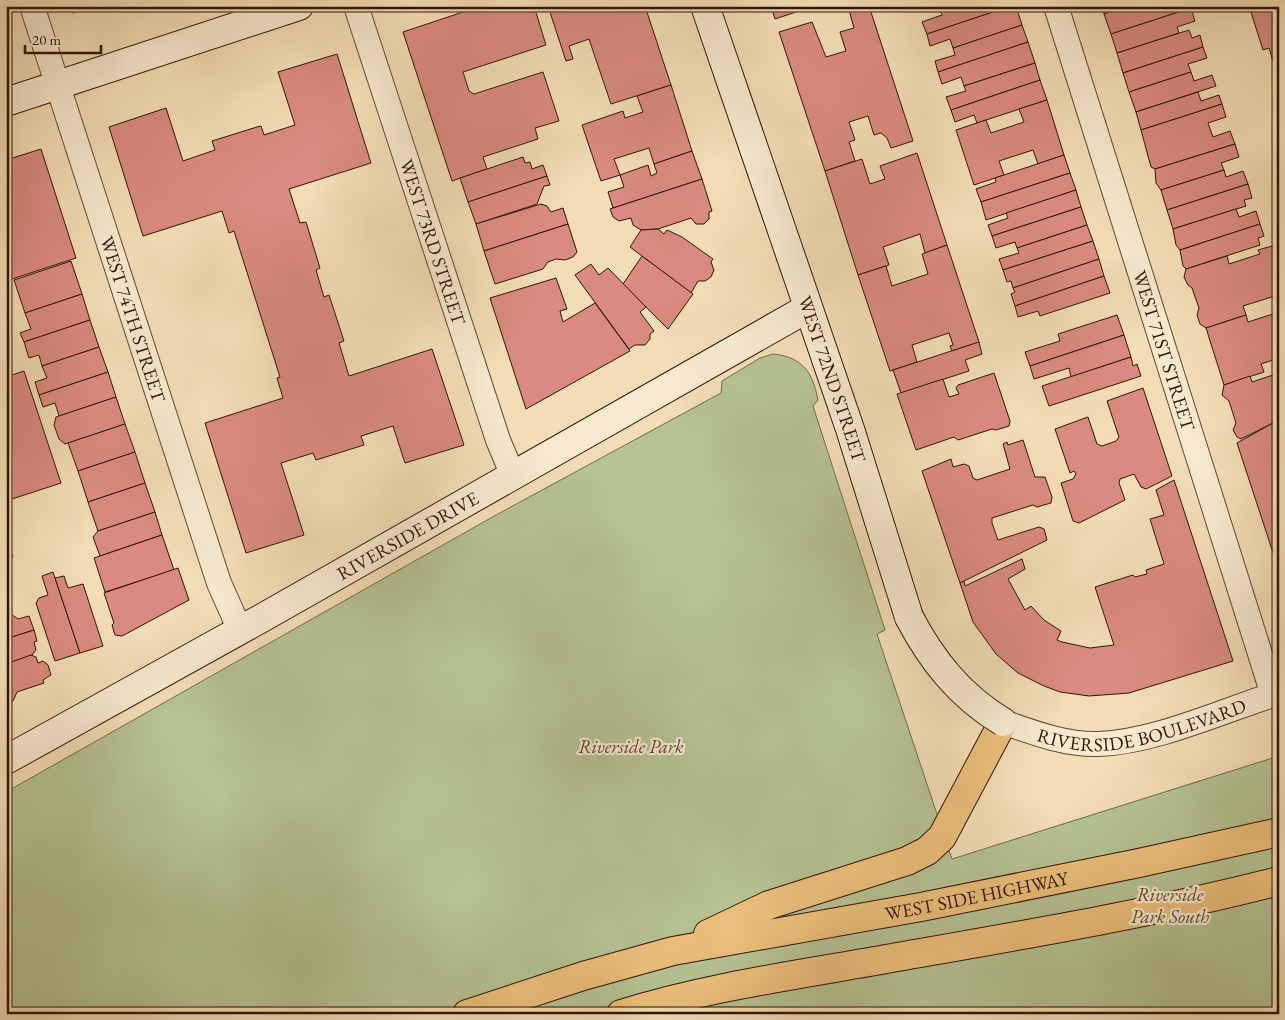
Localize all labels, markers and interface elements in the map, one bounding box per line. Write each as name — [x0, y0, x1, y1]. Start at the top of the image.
scale bar — [25, 22, 101, 54]
text: 20 m — [32, 30, 61, 49]
street label: WEST 73RD STREET — [394, 156, 472, 328]
street label: WEST 74TH STREET — [95, 233, 172, 405]
street label: WEST 71ST STREET — [1128, 267, 1201, 434]
street label: WEST 72ND STREET — [793, 292, 872, 465]
street label: RIVERSIDE DRIVE — [332, 485, 483, 586]
street label: RIVERSIDE BOULEVARD — [1034, 693, 1249, 757]
park label: Riverside Park — [578, 734, 684, 759]
street label: WEST SIDE HIGHWAY — [883, 865, 1071, 926]
park label: Riverside Park South — [1131, 882, 1209, 929]

